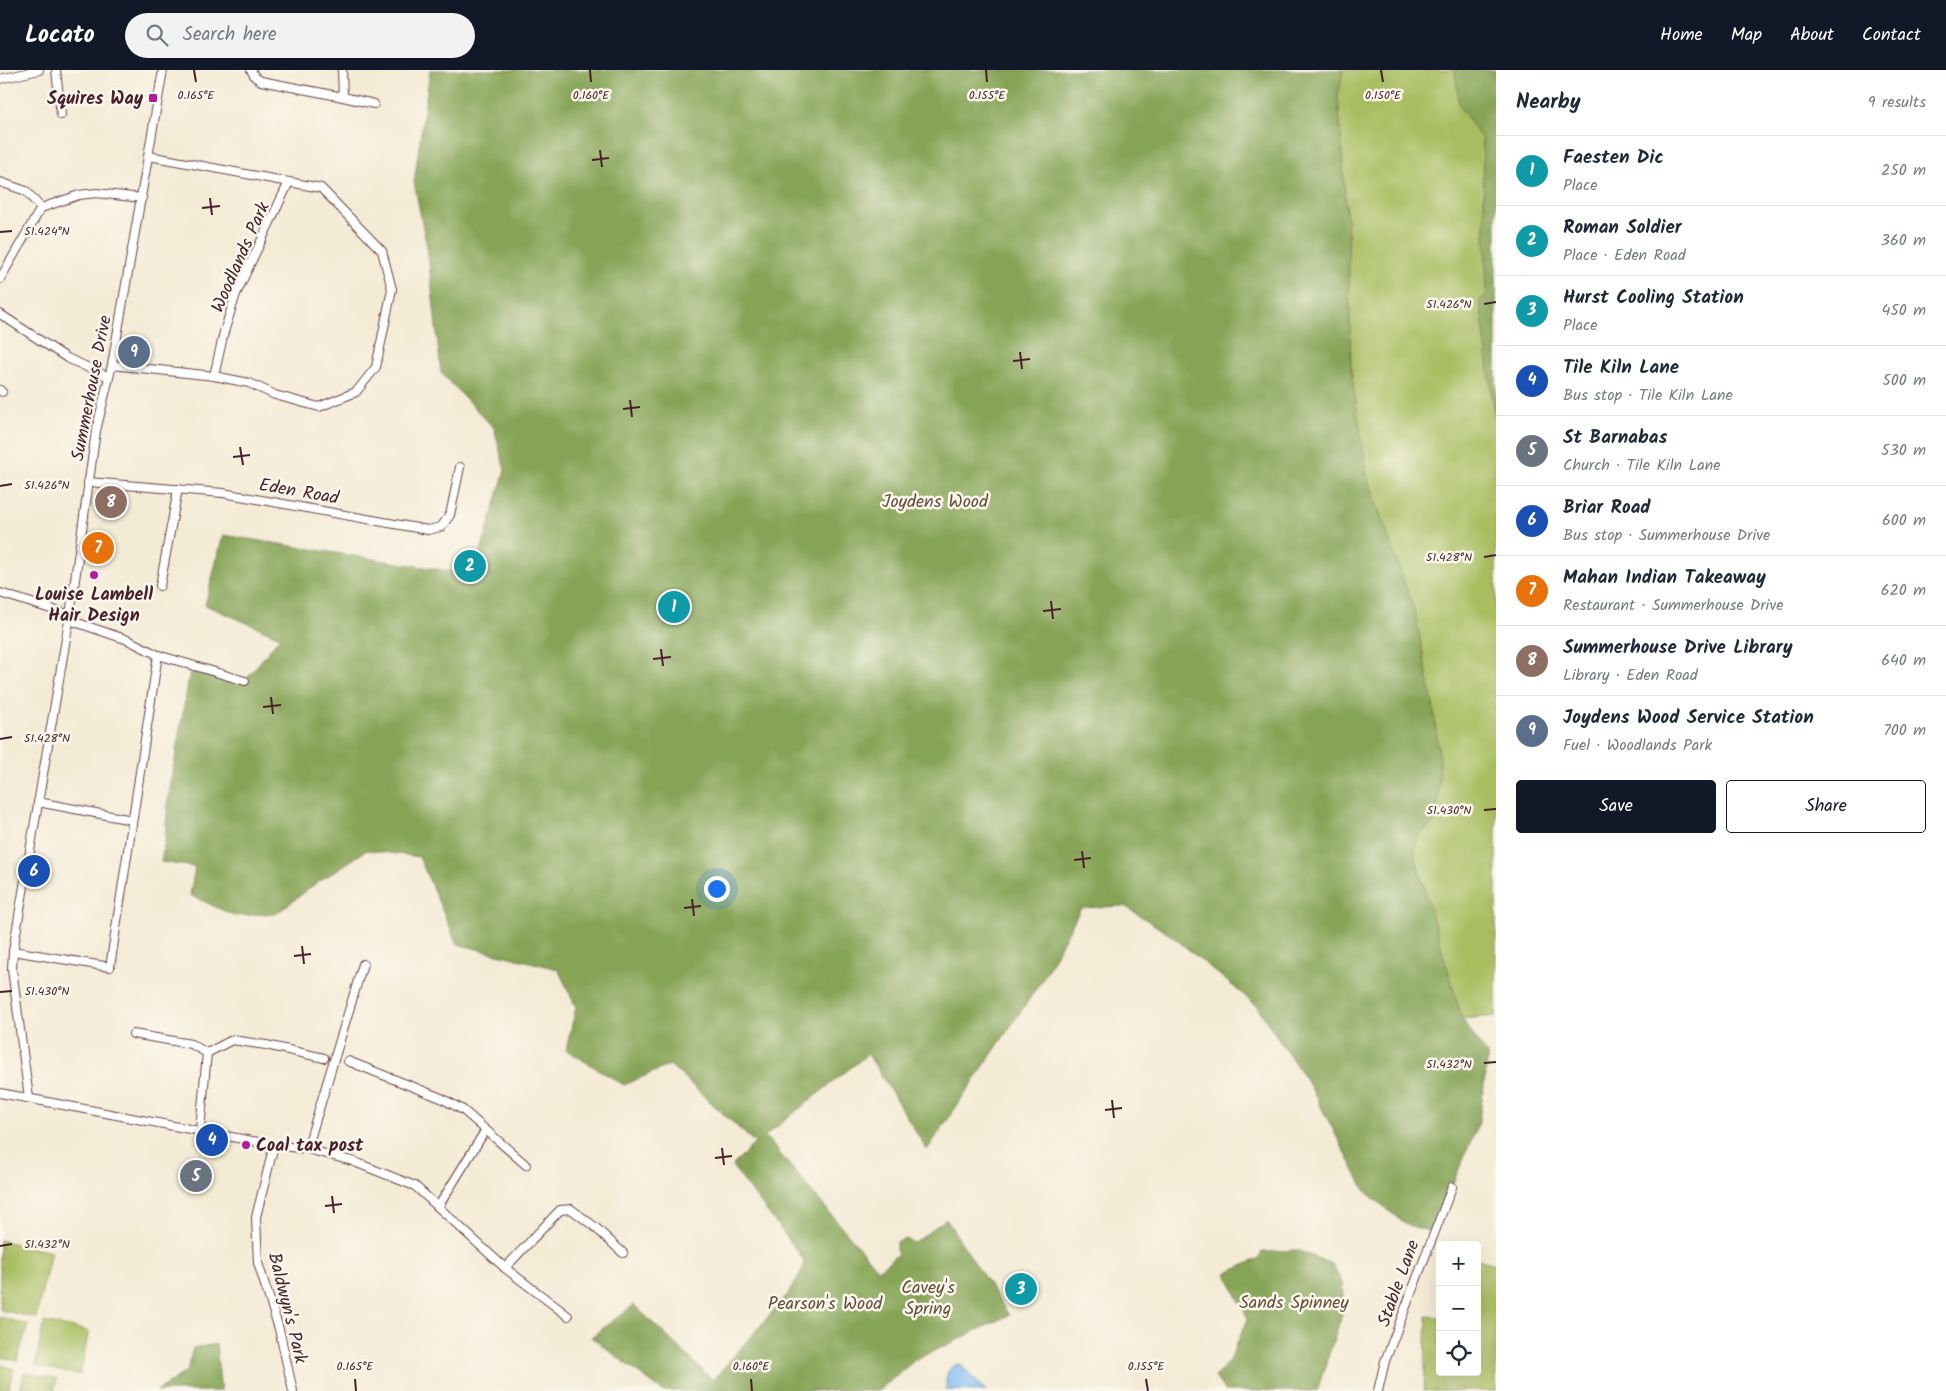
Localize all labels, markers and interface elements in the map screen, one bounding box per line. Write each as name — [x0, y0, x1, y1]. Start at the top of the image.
search box — [125, 13, 475, 58]
text: Locato — [25, 16, 95, 55]
text: Search here — [183, 20, 276, 50]
icon: search — [143, 21, 171, 49]
text: Home — [1660, 21, 1703, 50]
text: Map — [1731, 21, 1762, 50]
text: About — [1790, 21, 1834, 50]
text: Contact — [1862, 21, 1921, 50]
place label: Squires Way — [47, 85, 144, 114]
text: 0.165°E — [178, 86, 215, 105]
text: 0.160°E — [573, 86, 610, 105]
text: 0.155°E — [969, 86, 1006, 105]
text: 0.150°E — [1365, 86, 1402, 105]
text: Nearby — [1516, 86, 1581, 119]
text: 9 results — [1868, 90, 1926, 115]
marker: Squires Way — [147, 92, 159, 104]
text: Faesten Dic — [1563, 143, 1664, 173]
text: 1 — [1530, 158, 1534, 183]
text: 250 m — [1881, 158, 1926, 183]
text: Place — [1563, 173, 1597, 198]
street label: Woodlands Park — [204, 197, 279, 318]
text: Roman Soldier — [1563, 213, 1682, 243]
text: 51.424°N — [24, 222, 70, 241]
text: 2 — [1527, 228, 1537, 253]
text: 360 m — [1881, 228, 1926, 253]
text: Place · Eden Road — [1563, 243, 1686, 268]
text: Hurst Cooling Station — [1563, 283, 1744, 313]
text: 51.426°N — [1426, 295, 1472, 314]
text: 3 — [1528, 298, 1536, 323]
text: 450 m — [1881, 298, 1926, 323]
street label: Summerhouse Drive — [64, 313, 121, 464]
text: Place — [1563, 313, 1597, 338]
pin: 9 — [118, 333, 150, 371]
text: Tile Kiln Lane — [1563, 353, 1679, 383]
text: 4 — [1528, 368, 1536, 393]
text: 500 m — [1882, 368, 1926, 393]
text: Bus stop · Tile Kiln Lane — [1563, 383, 1733, 408]
text: St Barnabas — [1563, 423, 1667, 453]
text: 5 — [1528, 438, 1536, 463]
text: 530 m — [1881, 438, 1926, 463]
text: Church · Tile Kiln Lane — [1563, 453, 1720, 478]
street label: Eden Road — [257, 471, 342, 514]
text: 51.426°N — [24, 476, 70, 495]
pin: 8 — [95, 483, 127, 521]
park label: Joydens Wood — [882, 488, 989, 517]
text: Briar Road — [1563, 493, 1651, 523]
text: 6 — [1528, 508, 1536, 533]
text: 600 m — [1882, 508, 1926, 533]
text: Bus stop · Summerhouse Drive — [1563, 523, 1770, 548]
pin: 7 — [82, 529, 114, 567]
pin: 2 — [454, 547, 486, 585]
text: 51.428°N — [1426, 548, 1472, 567]
text: Mahan Indian Takeaway — [1563, 563, 1766, 593]
marker: Louise Lambell Hair Design — [88, 569, 100, 581]
text: 7 — [1528, 578, 1536, 603]
text: 620 m — [1881, 578, 1926, 603]
place label: Louise Lambell Hair Design — [35, 581, 153, 631]
pin: 1 — [658, 588, 690, 626]
text: Restaurant · Summerhouse Drive — [1563, 593, 1783, 618]
text: Summerhouse Drive Library — [1563, 633, 1793, 663]
text: 8 — [1527, 648, 1537, 673]
text: 640 m — [1881, 648, 1926, 673]
text: Library · Eden Road — [1563, 663, 1698, 688]
text: Joydens Wood Service Station — [1563, 703, 1814, 733]
text: 9 — [1528, 718, 1536, 743]
text: 700 m — [1883, 718, 1926, 743]
text: 51.428°N — [24, 729, 70, 748]
text: Fuel · Woodlands Park — [1563, 733, 1712, 758]
button: Save — [1516, 780, 1716, 833]
button: Share — [1726, 780, 1926, 833]
text: 51.430°N — [1427, 801, 1471, 820]
pin: 6 — [18, 852, 50, 890]
your location — [704, 876, 730, 902]
text: 51.430°N — [25, 982, 69, 1001]
text: 51.432°N — [1426, 1055, 1472, 1074]
pin: 4 — [196, 1121, 228, 1159]
place label: Coal tax post — [256, 1132, 364, 1161]
marker: Coal tax post — [240, 1139, 252, 1151]
pin: 5 — [180, 1157, 212, 1195]
text: 51.432°N — [24, 1235, 70, 1254]
street label: Stable Lane — [1370, 1236, 1428, 1331]
map controls — [1436, 1241, 1481, 1376]
button: + — [1436, 1241, 1481, 1286]
street label: Baldwyn's Park — [259, 1250, 314, 1368]
pin: 3 — [1005, 1270, 1037, 1308]
park label: Cavey's Spring — [901, 1274, 955, 1324]
button: − — [1436, 1286, 1481, 1331]
park label: Sands Spinney — [1239, 1289, 1349, 1318]
park label: Pearson's Wood — [768, 1290, 883, 1319]
button: locate — [1436, 1331, 1481, 1376]
text: 0.165°E — [337, 1357, 374, 1376]
text: 0.160°E — [733, 1357, 770, 1376]
text: 0.155°E — [1128, 1357, 1165, 1376]

